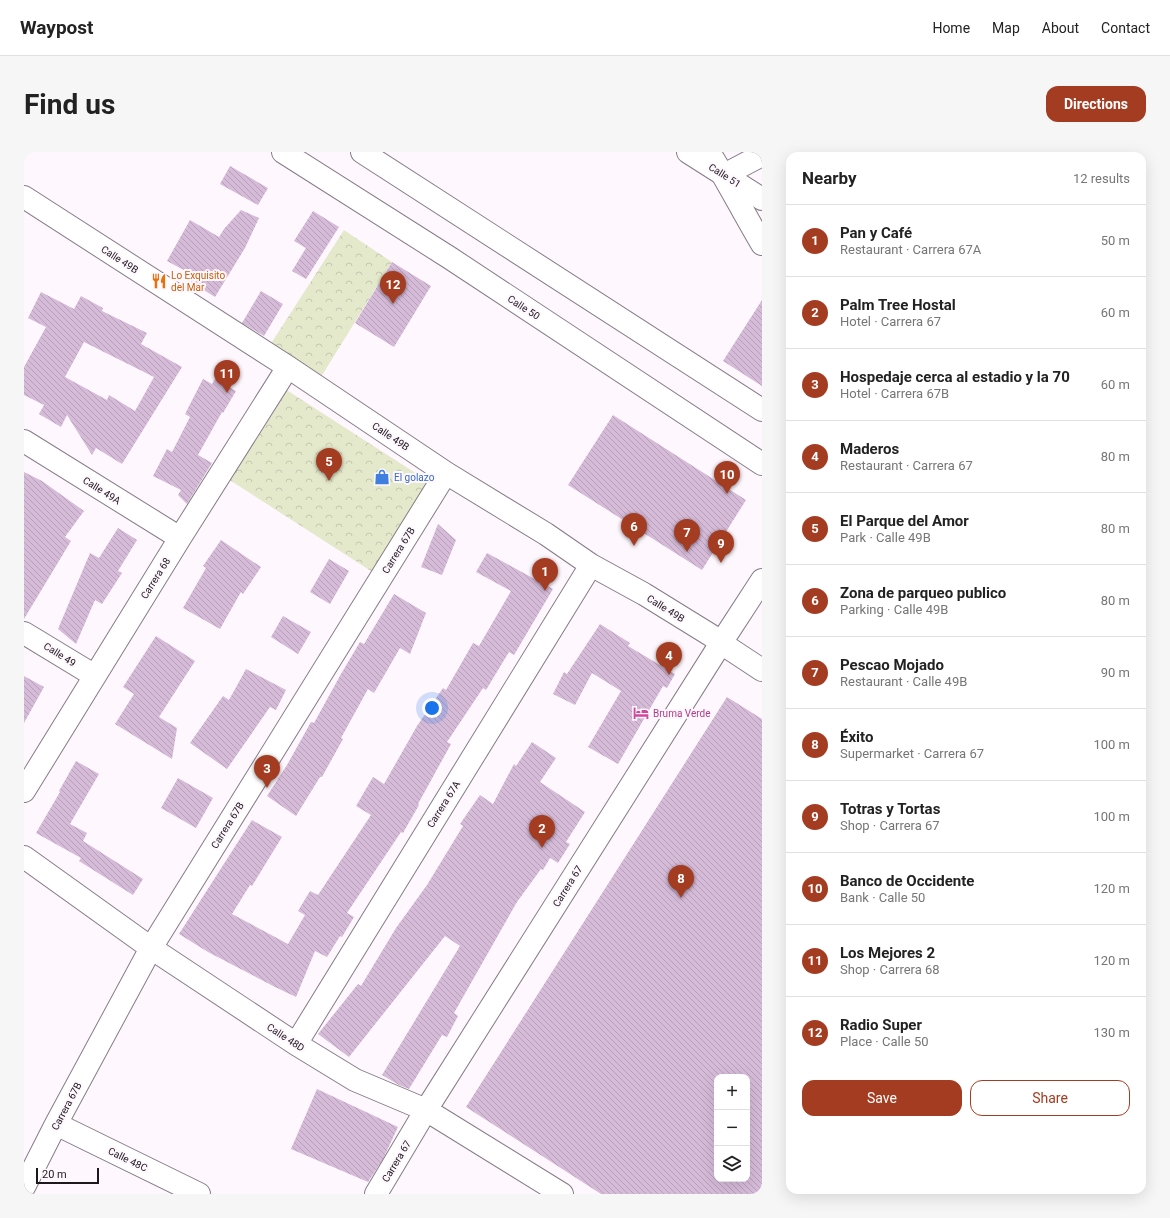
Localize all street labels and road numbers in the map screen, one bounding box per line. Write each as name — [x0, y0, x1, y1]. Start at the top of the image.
street label: Calle 51 — [707, 161, 743, 190]
street label: Calle 49B — [99, 243, 140, 275]
street label: Calle 50 — [506, 293, 542, 322]
street label: Calle 49B — [370, 420, 411, 453]
street label: Calle 49A — [81, 475, 123, 507]
street label: Carrera 67B — [380, 525, 417, 575]
street label: Carrera 68 — [138, 555, 173, 601]
street label: Calle 49B — [645, 593, 686, 624]
street label: Calle 49 — [42, 640, 78, 669]
street label: Carrera 67A — [425, 779, 462, 830]
street label: Carrera 67B — [209, 800, 246, 850]
street label: Carrera 67 — [550, 863, 585, 909]
street label: Calle 48D — [265, 1021, 307, 1054]
street label: Carrera 67B — [49, 1080, 84, 1132]
street label: Carrera 67 — [380, 1138, 413, 1184]
street label: Calle 48C — [106, 1145, 150, 1174]

